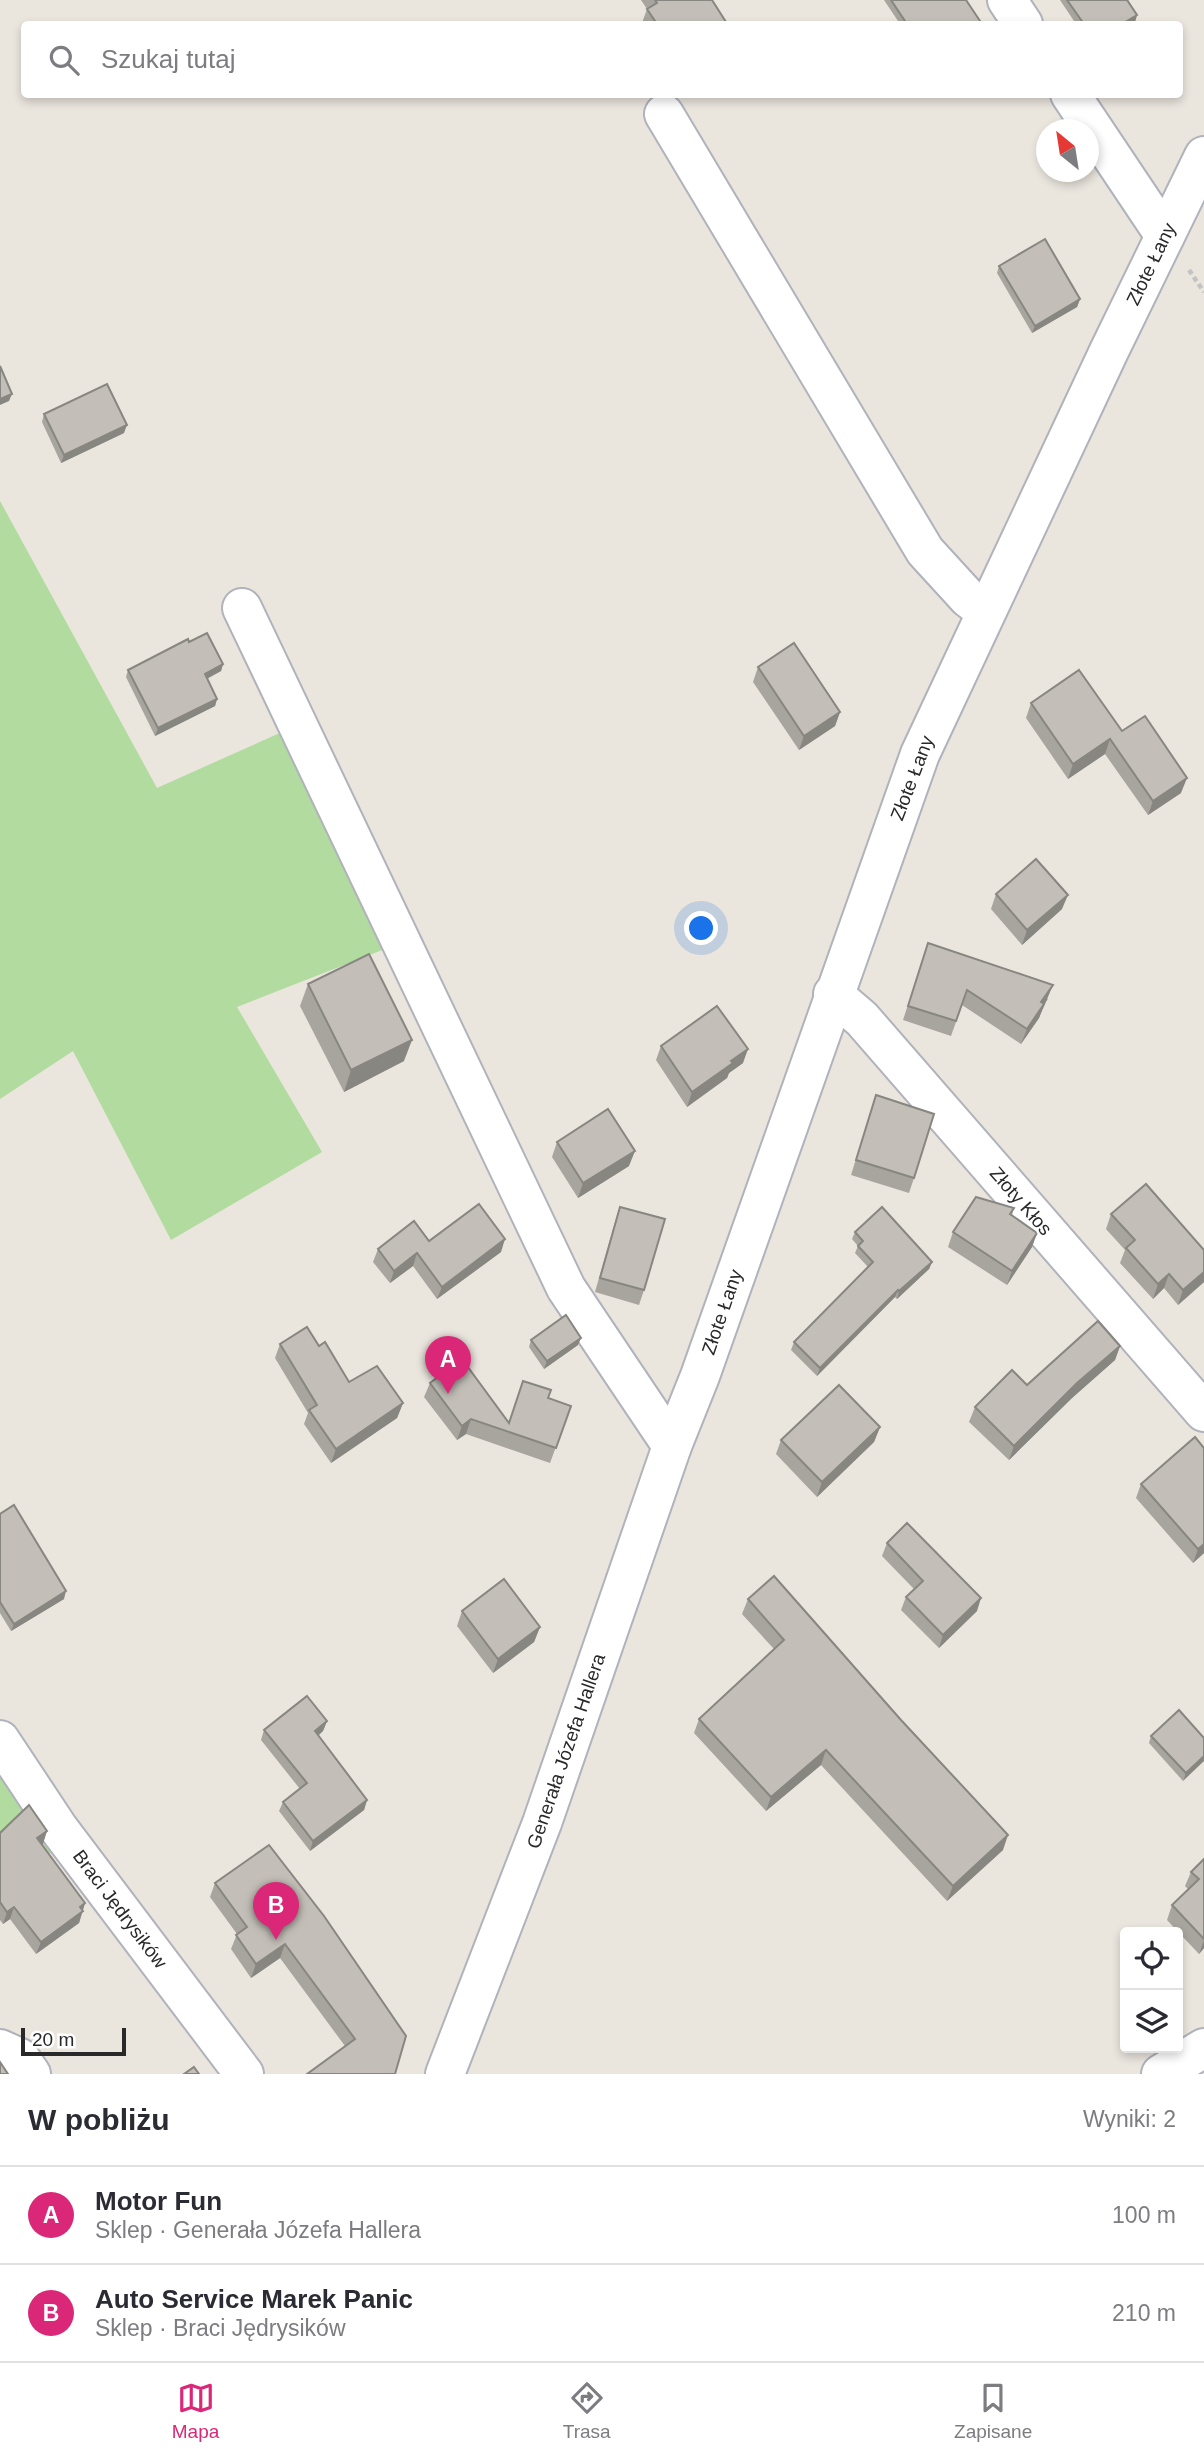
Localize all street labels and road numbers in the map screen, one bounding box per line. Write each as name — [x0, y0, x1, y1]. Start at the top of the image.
street label: Złote Łany — [1122, 219, 1180, 308]
street label: Złote Łany — [886, 732, 938, 823]
street label: Złoty Kłos — [986, 1163, 1056, 1239]
street label: Złote Łany — [698, 1266, 747, 1357]
street label: Generała Józefa Hallera — [523, 1650, 609, 1851]
street label: Braci Jędrysików — [69, 1846, 171, 1972]

